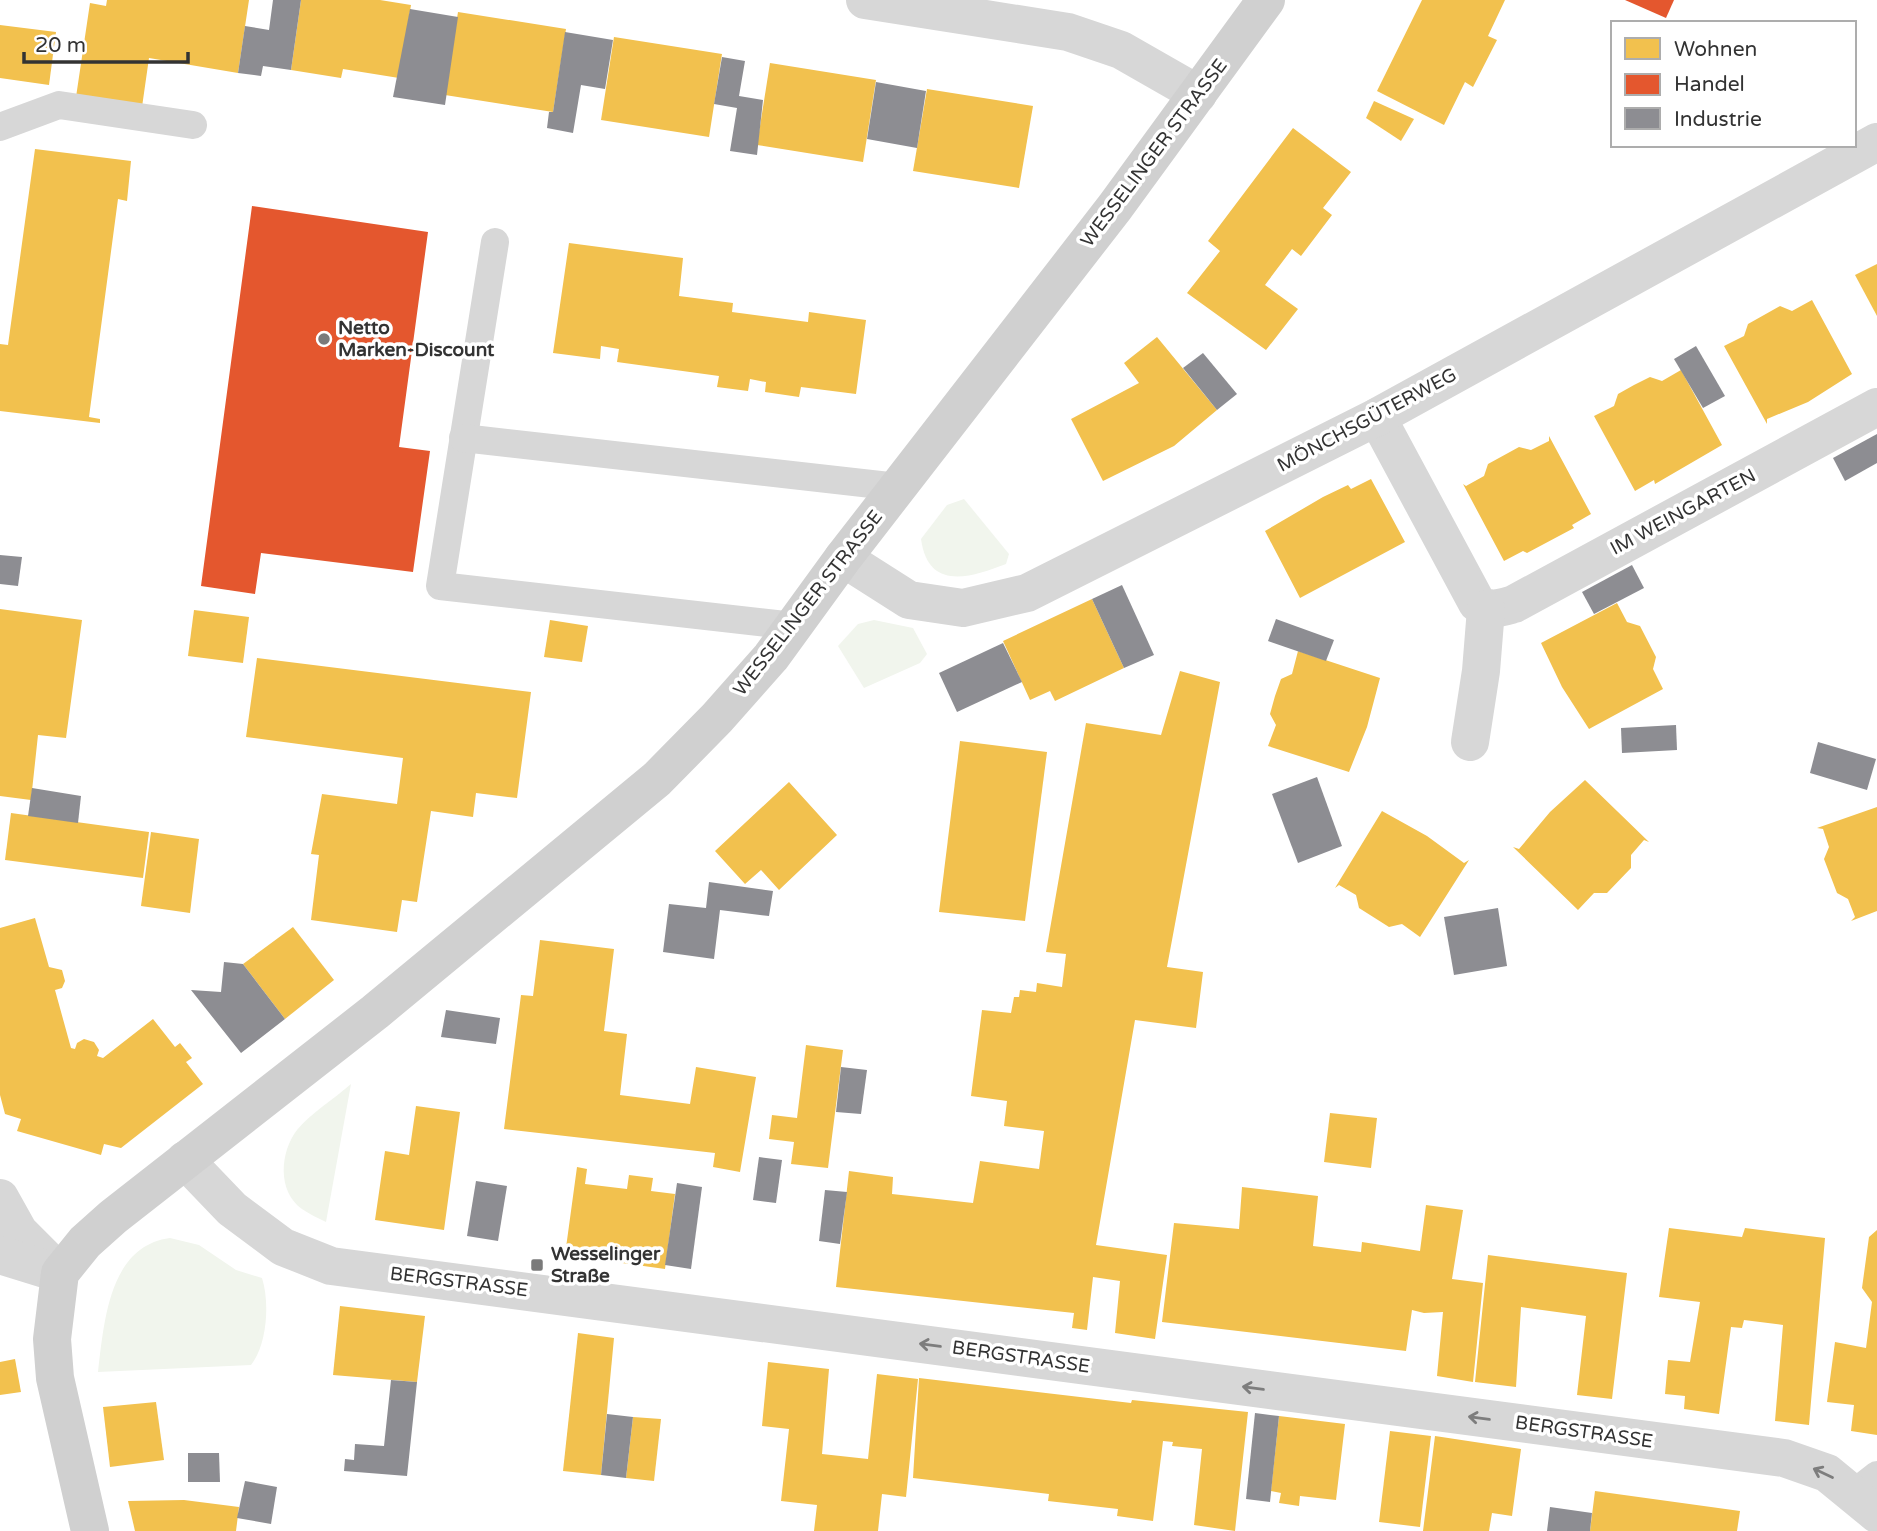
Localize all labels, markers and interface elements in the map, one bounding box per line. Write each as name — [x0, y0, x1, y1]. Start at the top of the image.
scale bar — [24, 21, 189, 65]
legend — [1611, 21, 1856, 147]
text: 20 m — [35, 33, 86, 58]
text: Wohnen — [1674, 37, 1757, 62]
street label: WESSELINGER STRASSE — [1076, 55, 1232, 251]
text: Handel — [1674, 72, 1745, 97]
text: Industrie — [1674, 107, 1762, 132]
place label: Netto Marken-Discount — [338, 317, 495, 361]
marker: Netto Marken-Discount — [316, 331, 332, 347]
street label: MÖNCHSGÜTERWEG — [1274, 363, 1460, 477]
street label: IM WEINGARTEN — [1606, 464, 1760, 560]
street label: WESSELINGER STRASSE — [729, 506, 887, 700]
place label: Wesselinger Straße — [551, 1243, 661, 1287]
marker: Wesselinger Straße — [529, 1257, 545, 1273]
street label: BERGSTRASSE — [389, 1263, 529, 1301]
street label: BERGSTRASSE — [951, 1336, 1091, 1378]
one-way arrow — [920, 1338, 942, 1351]
one-way arrow — [1242, 1381, 1265, 1394]
one-way arrow — [1468, 1411, 1490, 1424]
street label: BERGSTRASSE — [1514, 1411, 1654, 1453]
one-way arrow — [1813, 1466, 1834, 1479]

